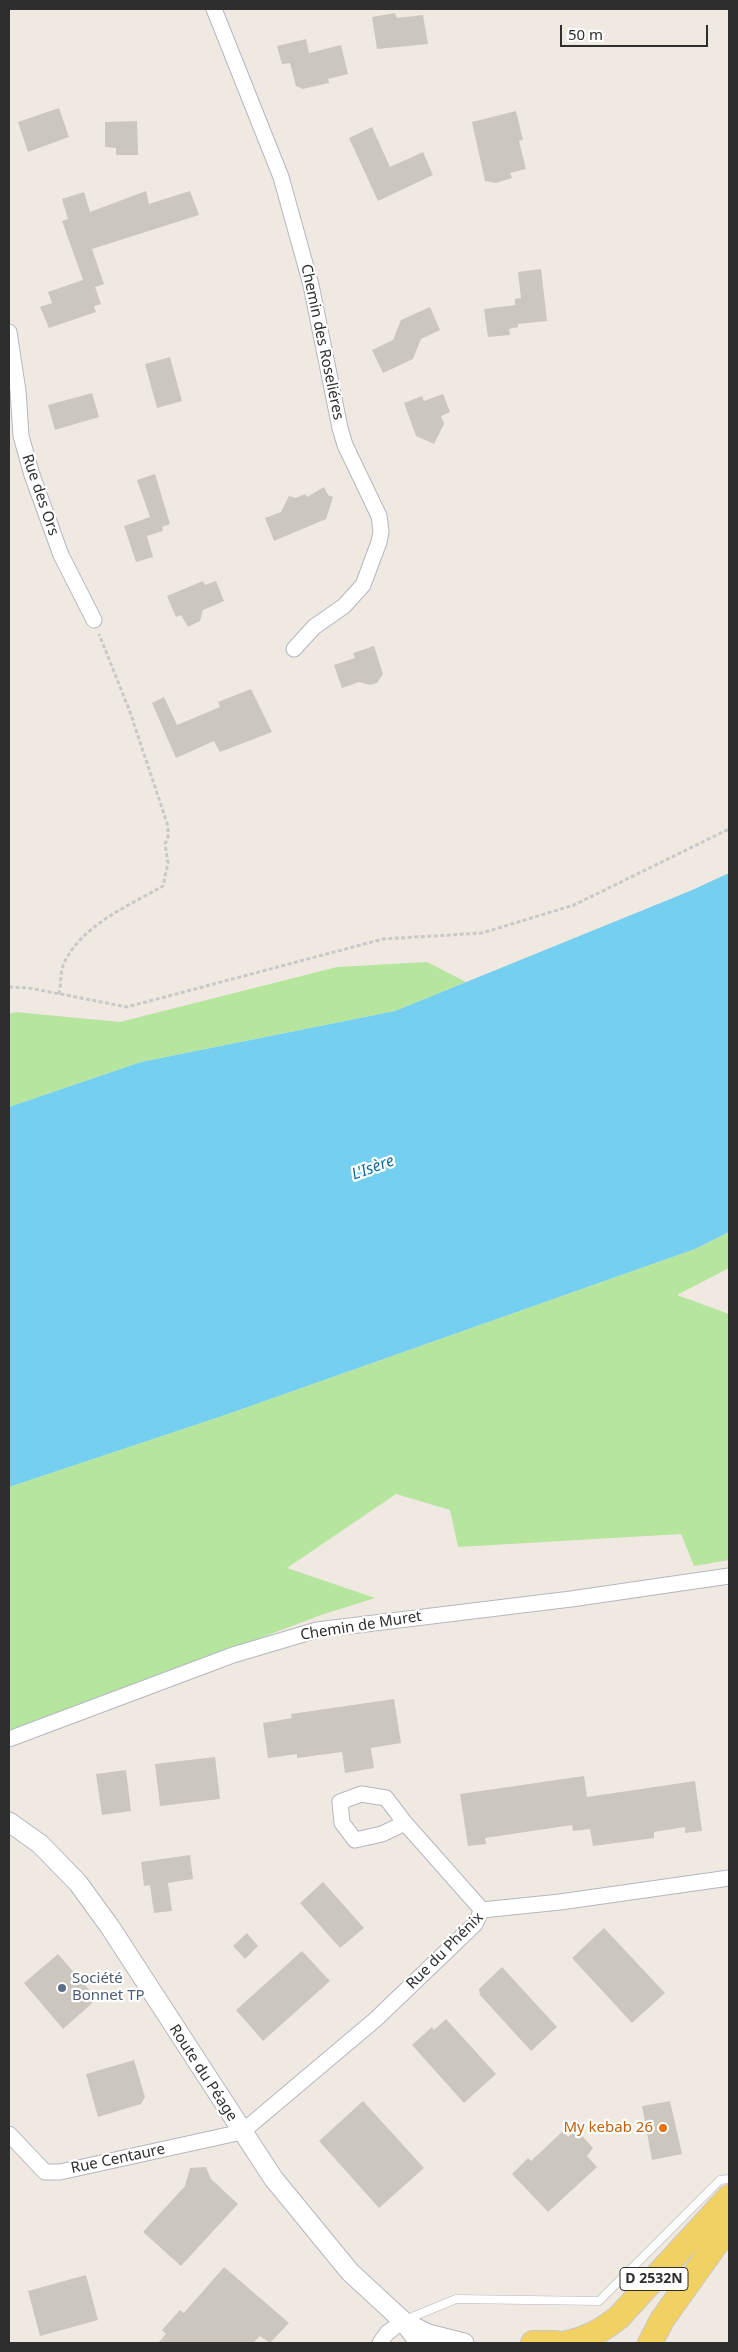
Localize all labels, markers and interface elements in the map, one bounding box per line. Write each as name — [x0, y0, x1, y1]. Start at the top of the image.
scale bar — [563, 15, 710, 47]
text: 50 m — [568, 24, 603, 44]
street label: Chemin des Roseliéres — [297, 262, 347, 422]
street label: Rue des Ors — [18, 452, 62, 538]
water label: L'Isère — [349, 1151, 397, 1185]
street label: Chemin de Muret — [299, 1608, 423, 1644]
street label: Rue du Phénix — [403, 1909, 487, 1993]
place label: Société Bonnet TP — [72, 1970, 145, 2005]
marker: Société Bonnet TP — [56, 1982, 68, 1994]
street label: Route du Péage — [165, 2021, 241, 2125]
place label: My kebab 26 — [563, 2119, 653, 2137]
marker: My kebab 26 — [657, 2122, 669, 2134]
street label: Rue Centaure — [69, 2140, 167, 2178]
road number: D 2532N — [620, 2268, 688, 2290]

